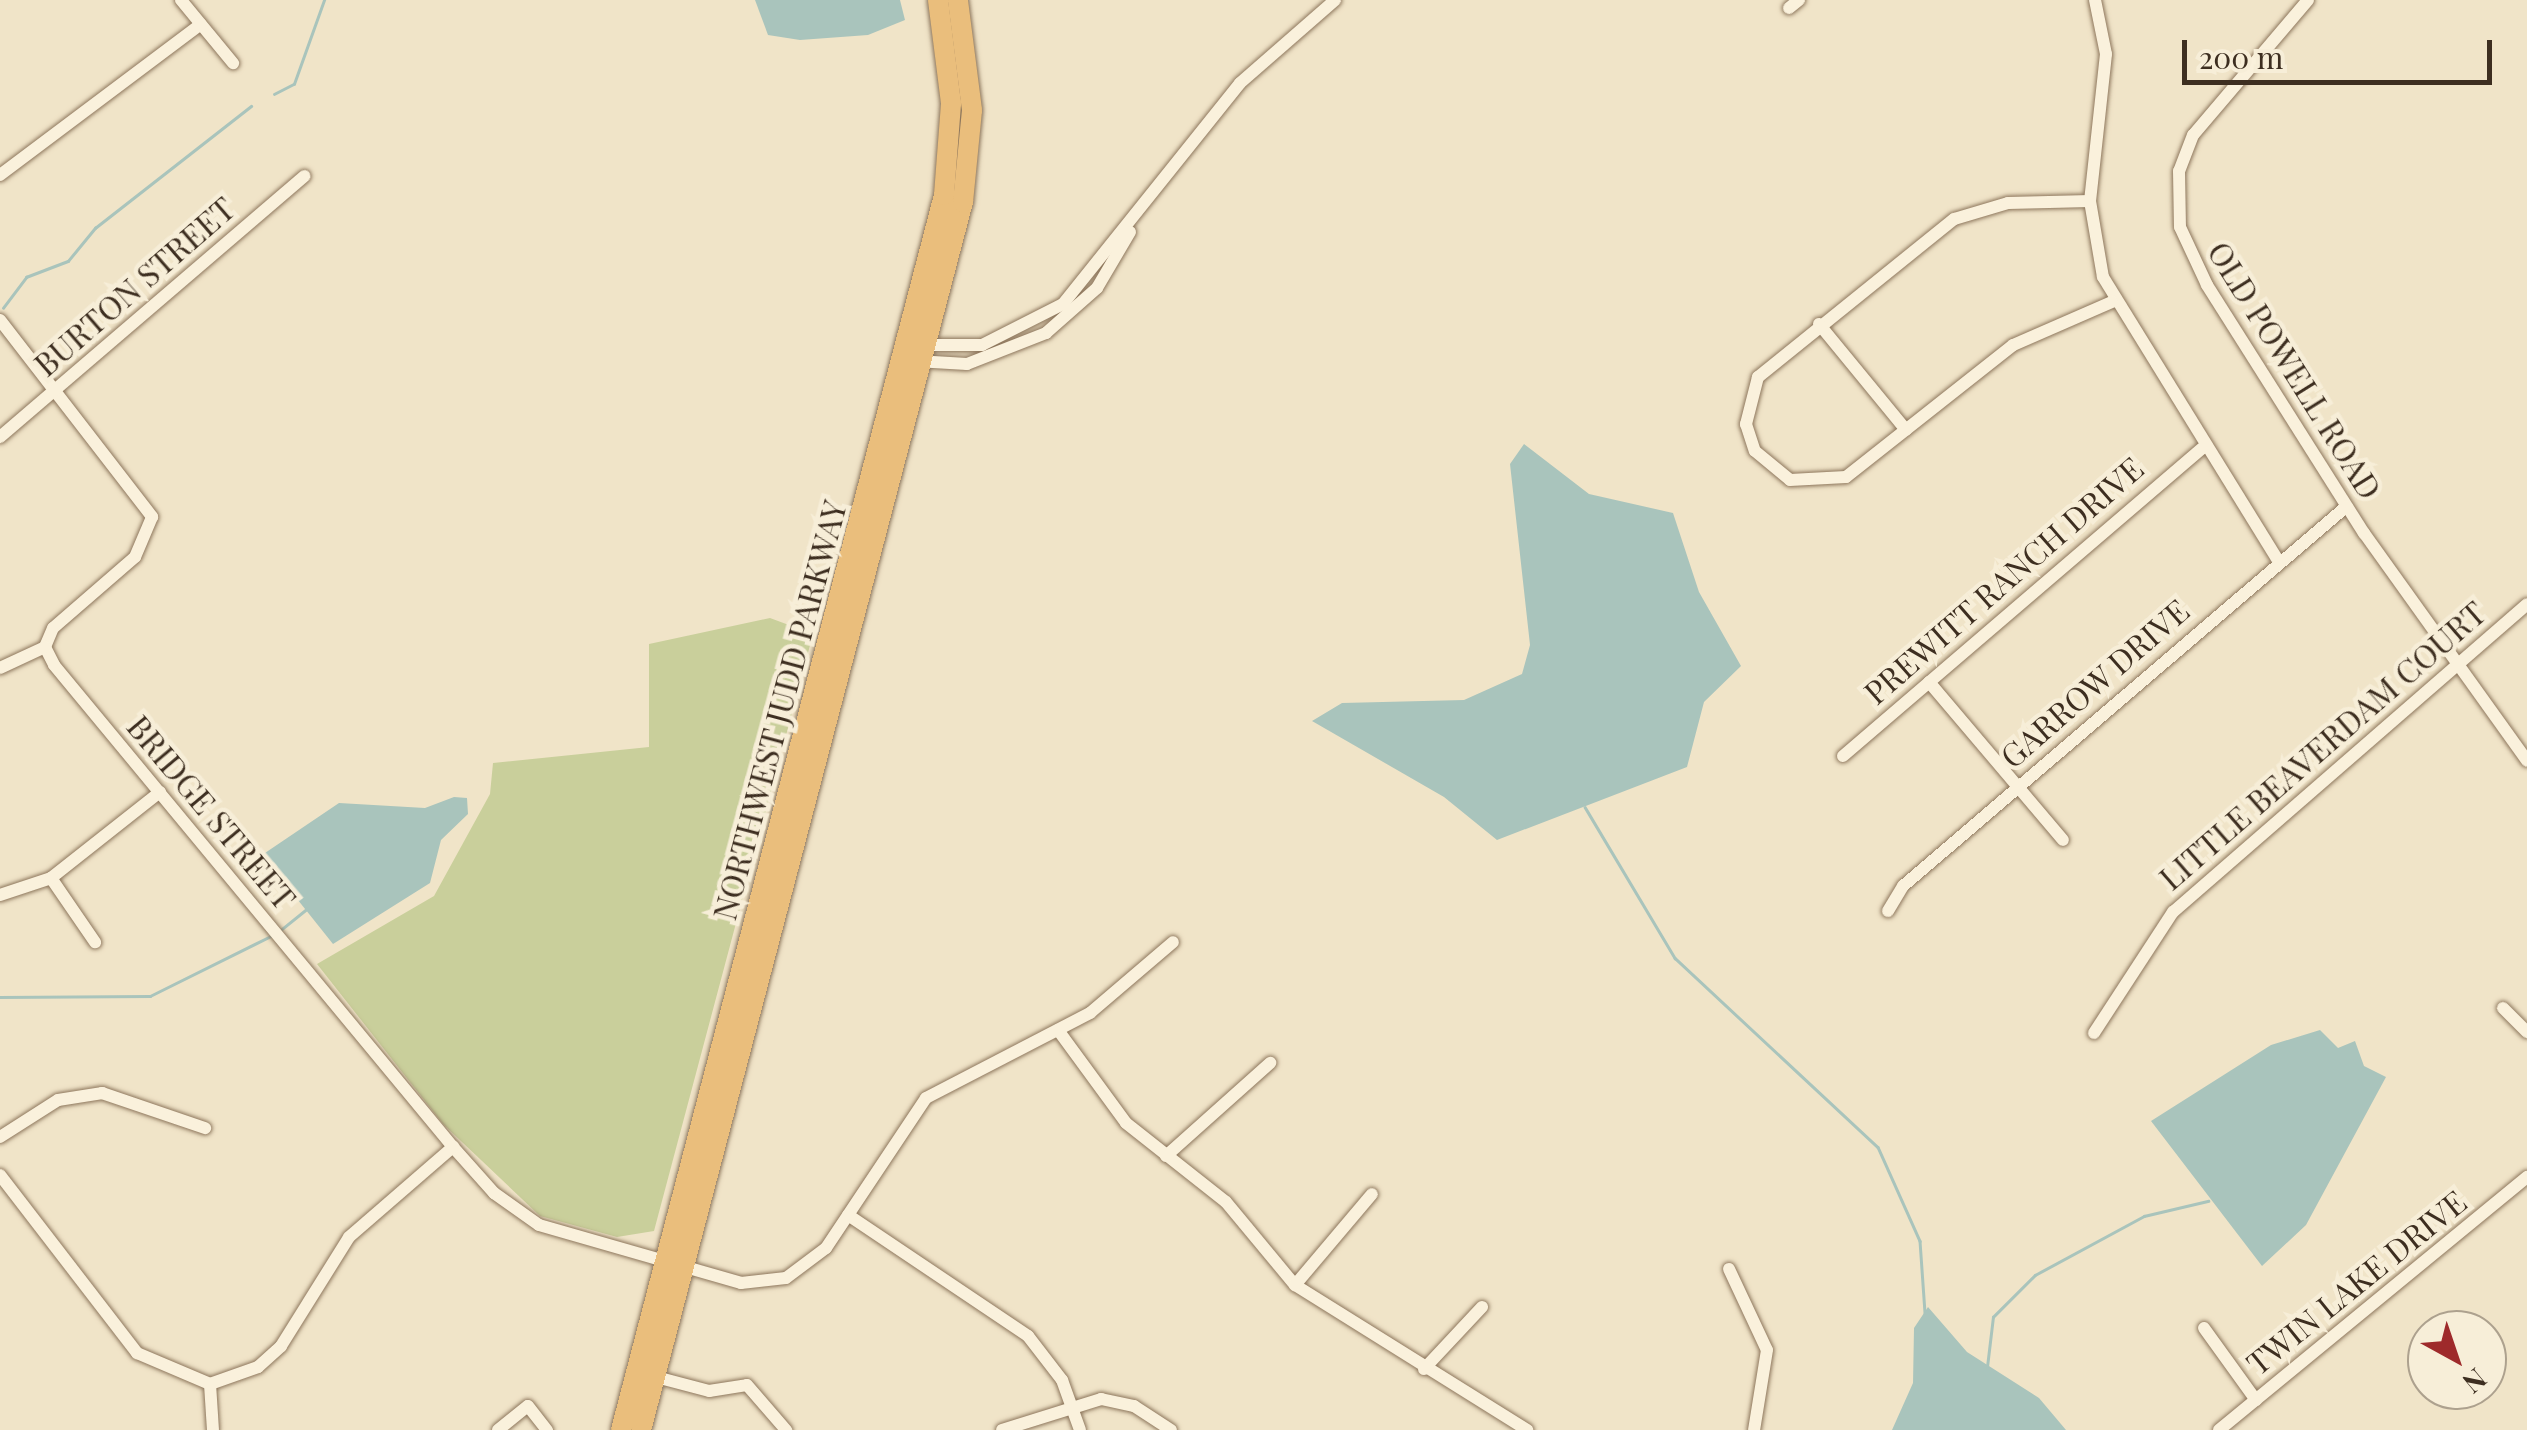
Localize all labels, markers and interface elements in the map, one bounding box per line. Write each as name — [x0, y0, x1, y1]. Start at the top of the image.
scale bar — [2187, 20, 2497, 82]
text: 200 m — [2199, 37, 2283, 77]
street label: BURTON STREET — [26, 189, 242, 383]
street label: OLD POWELL ROAD — [2200, 234, 2390, 506]
street label: PREWITT RANCH DRIVE — [1856, 448, 2150, 712]
street label: NORTHWEST JUDD PARKWAY — [704, 496, 854, 924]
street label: GARROW DRIVE — [1992, 590, 2196, 776]
street label: LITTLE BEAVERDAM COURT — [2151, 593, 2493, 897]
street label: BRIDGE STREET — [120, 707, 304, 917]
street label: TWIN LAKE DRIVE — [2239, 1182, 2473, 1382]
north arrow — [2407, 1310, 2507, 1410]
text: N — [2456, 1361, 2495, 1403]

